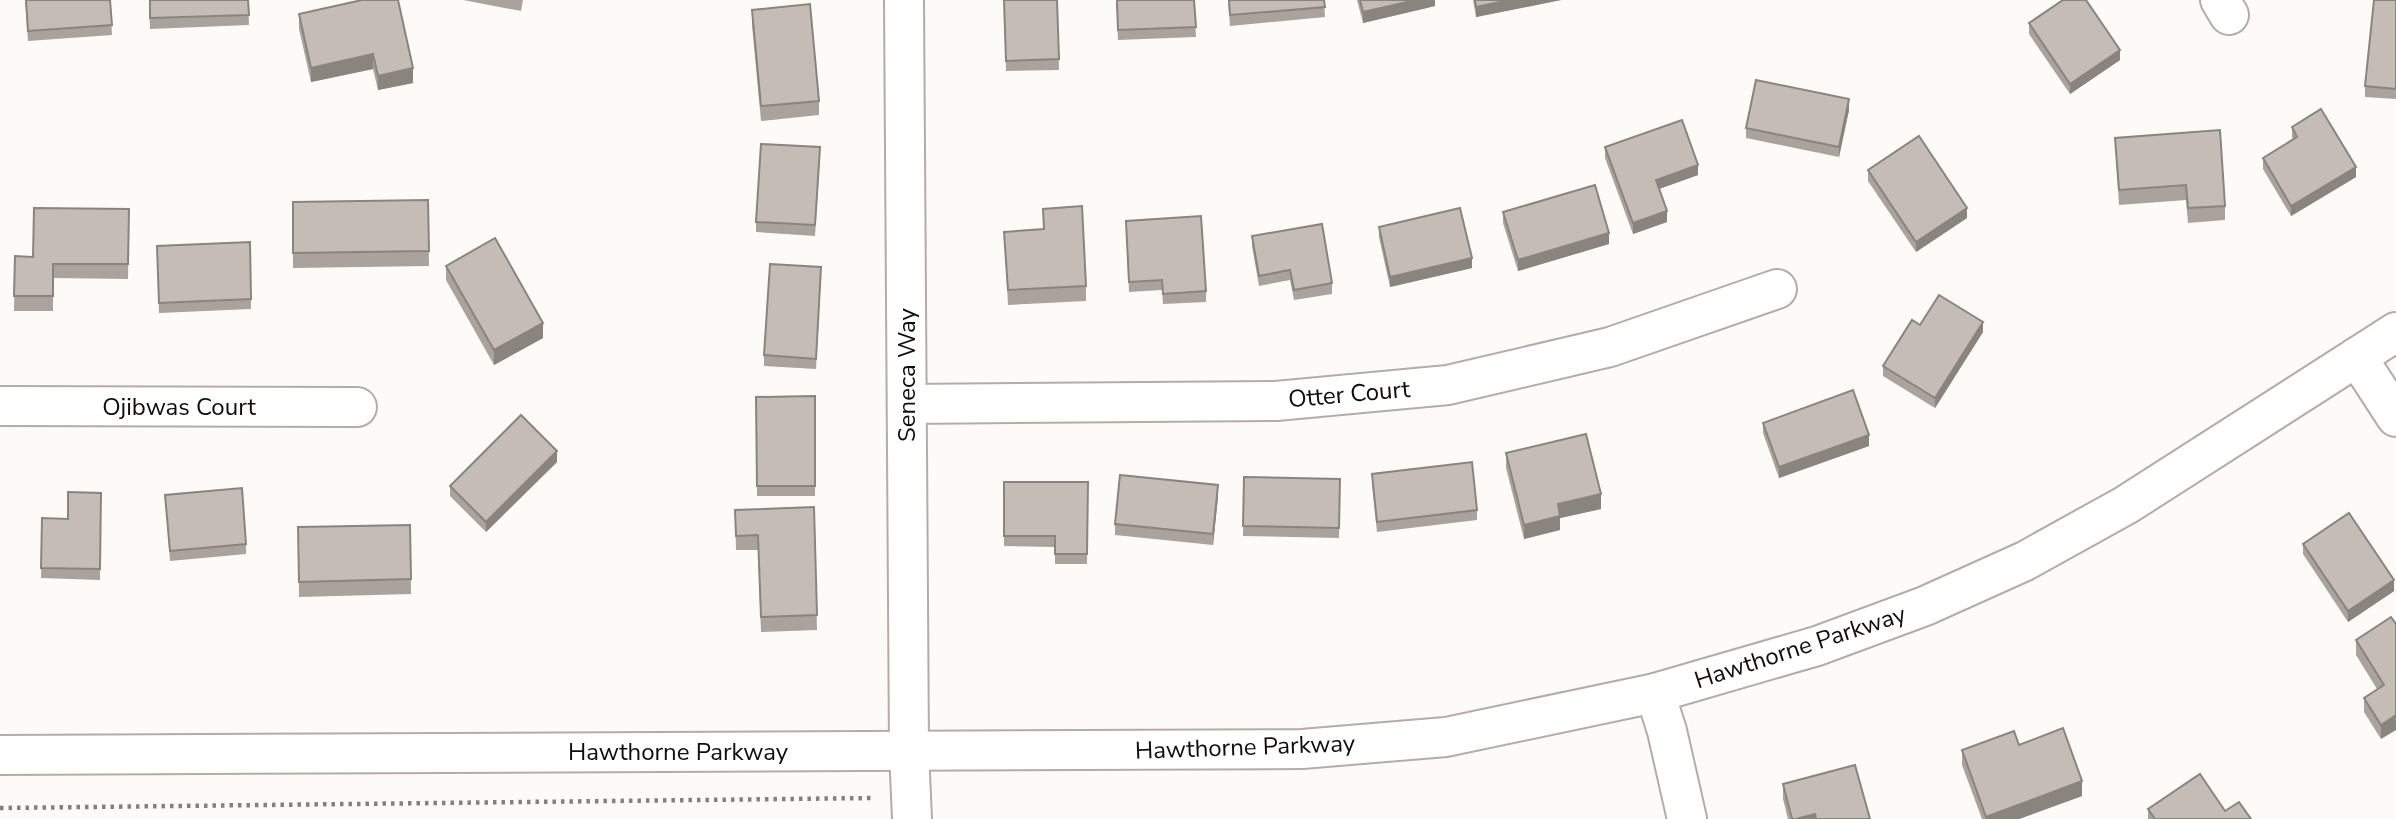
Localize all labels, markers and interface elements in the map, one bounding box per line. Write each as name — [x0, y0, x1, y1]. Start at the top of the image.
street label: Seneca Way — [891, 307, 923, 442]
street label: Otter Court — [1287, 373, 1412, 415]
street label: Ojibwas Court — [102, 391, 256, 423]
street label: Hawthorne Parkway — [1690, 598, 1910, 696]
street label: Hawthorne Parkway — [1134, 727, 1356, 767]
street label: Hawthorne Parkway — [568, 736, 789, 768]

